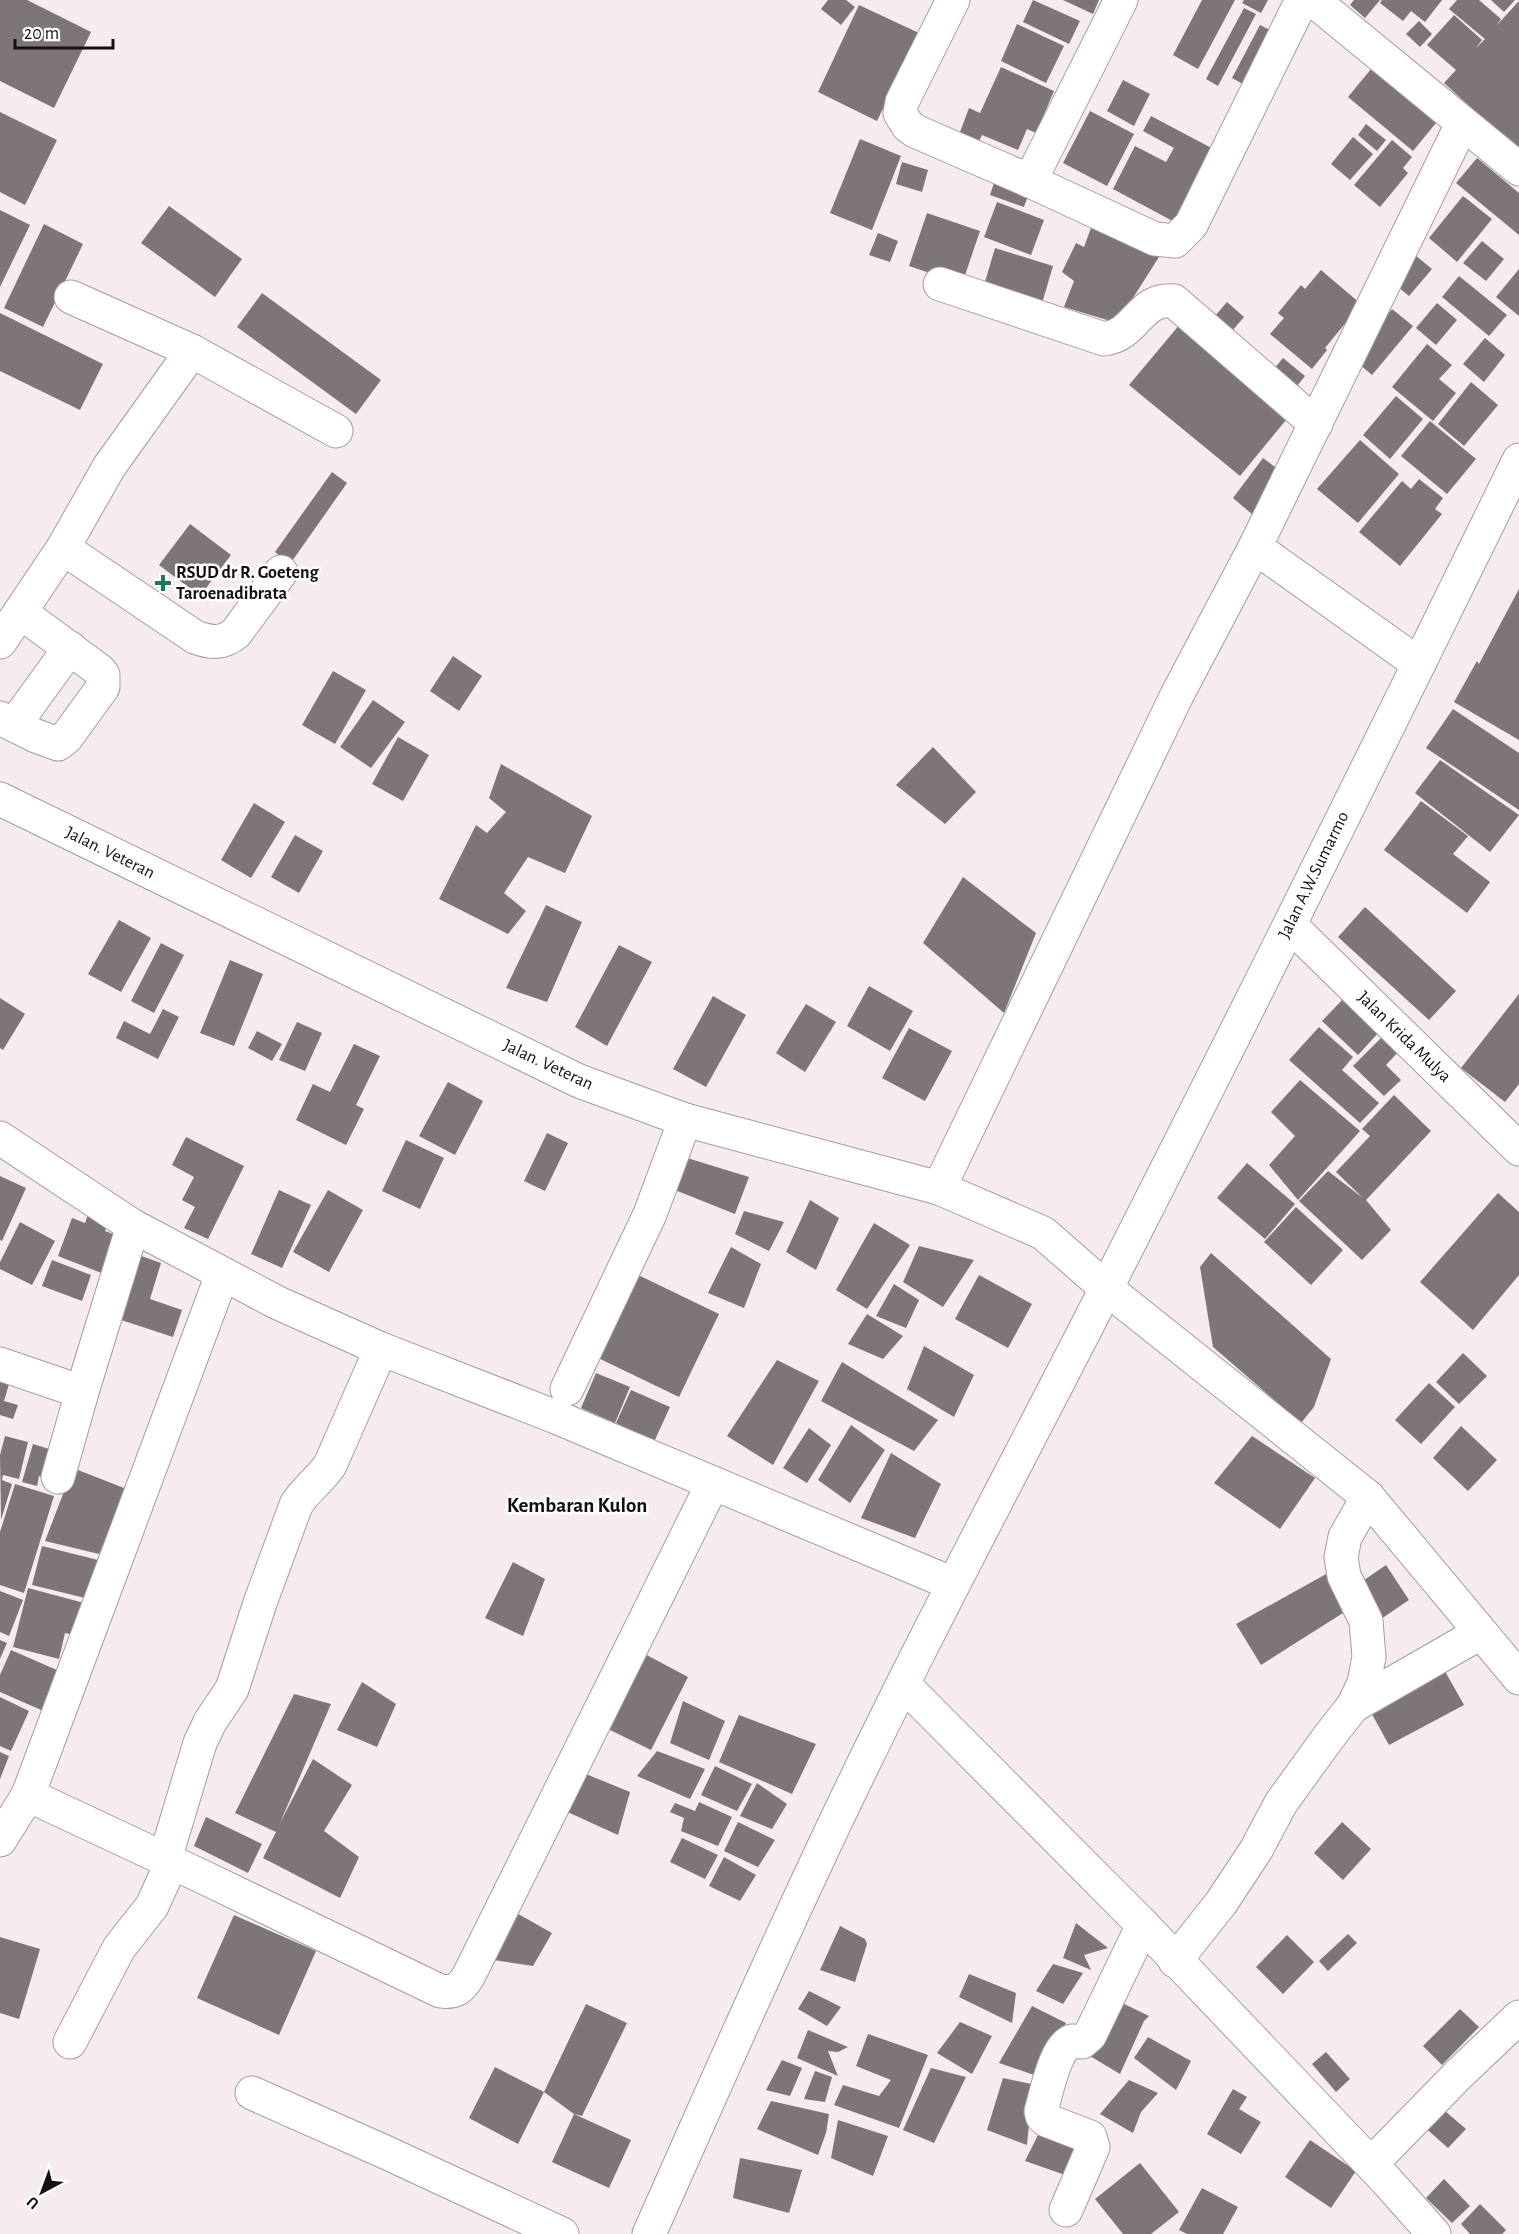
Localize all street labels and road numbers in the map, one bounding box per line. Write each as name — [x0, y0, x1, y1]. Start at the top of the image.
street label: Jalan A.W.Sumarmo — [1275, 808, 1353, 941]
street label: Jalan. Veteran — [62, 824, 158, 882]
street label: Jalan Krida Mulya — [1354, 988, 1454, 1086]
street label: Jalan. Veteran — [500, 1036, 596, 1094]

